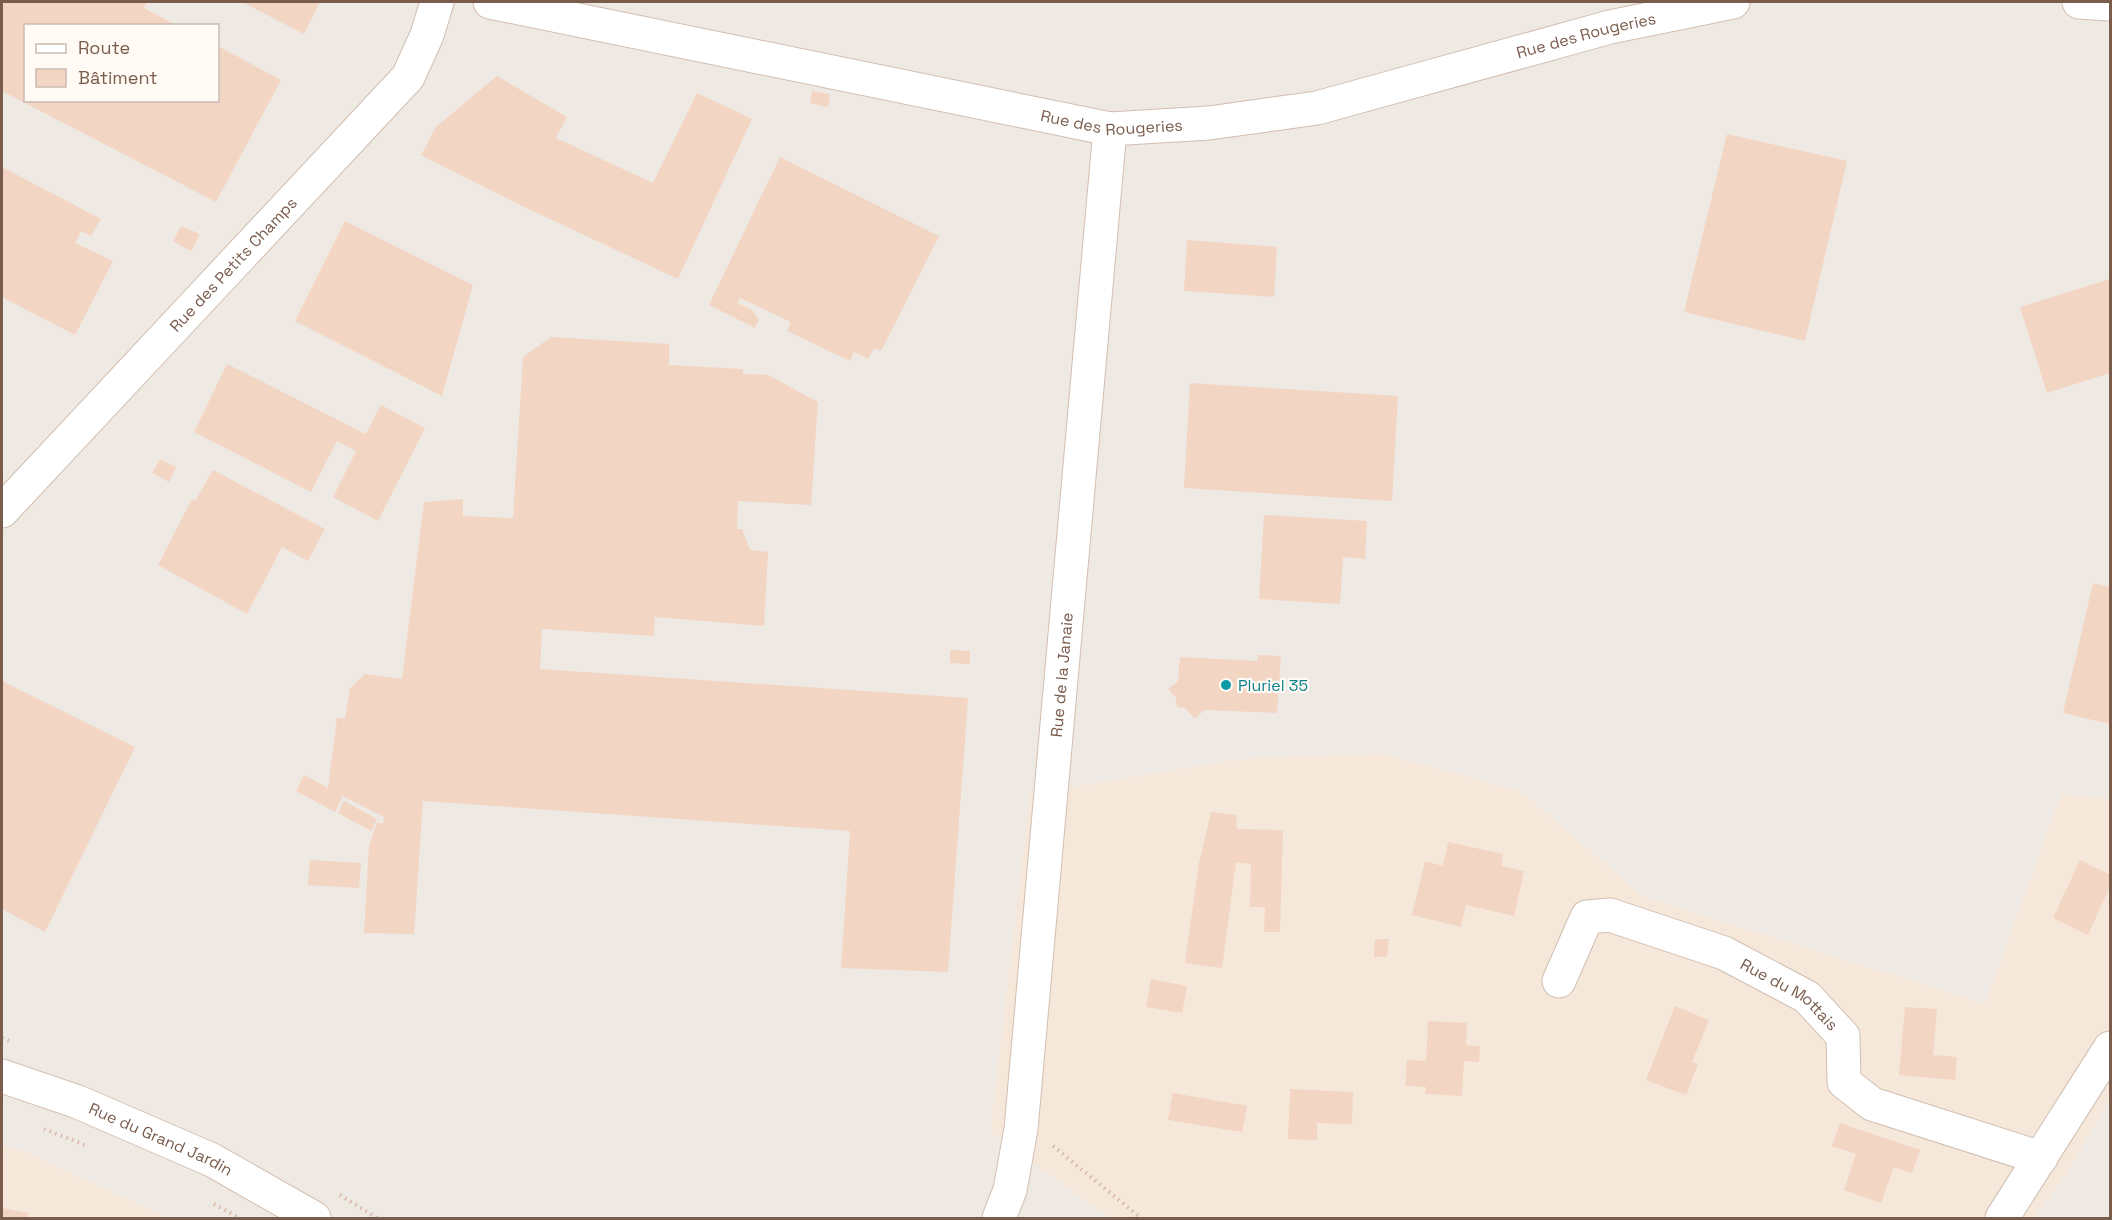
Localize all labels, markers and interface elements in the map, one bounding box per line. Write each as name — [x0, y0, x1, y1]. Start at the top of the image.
street label: Rue des Rougeries — [1514, 8, 1658, 63]
legend — [24, 24, 219, 102]
text: Route — [78, 36, 130, 59]
text: Bâtiment — [78, 66, 158, 89]
street label: Rue des Rougeries — [1039, 105, 1183, 140]
street label: Rue des Petits Champs — [165, 193, 302, 336]
street label: Rue de la Janaie — [1046, 612, 1078, 738]
place label: Pluriel 35 — [1238, 675, 1308, 696]
marker: Pluriel 35 — [1219, 678, 1233, 692]
street label: Rue du Mottais — [1737, 954, 1843, 1035]
street label: Rue du Grand Jardin — [85, 1098, 236, 1181]

